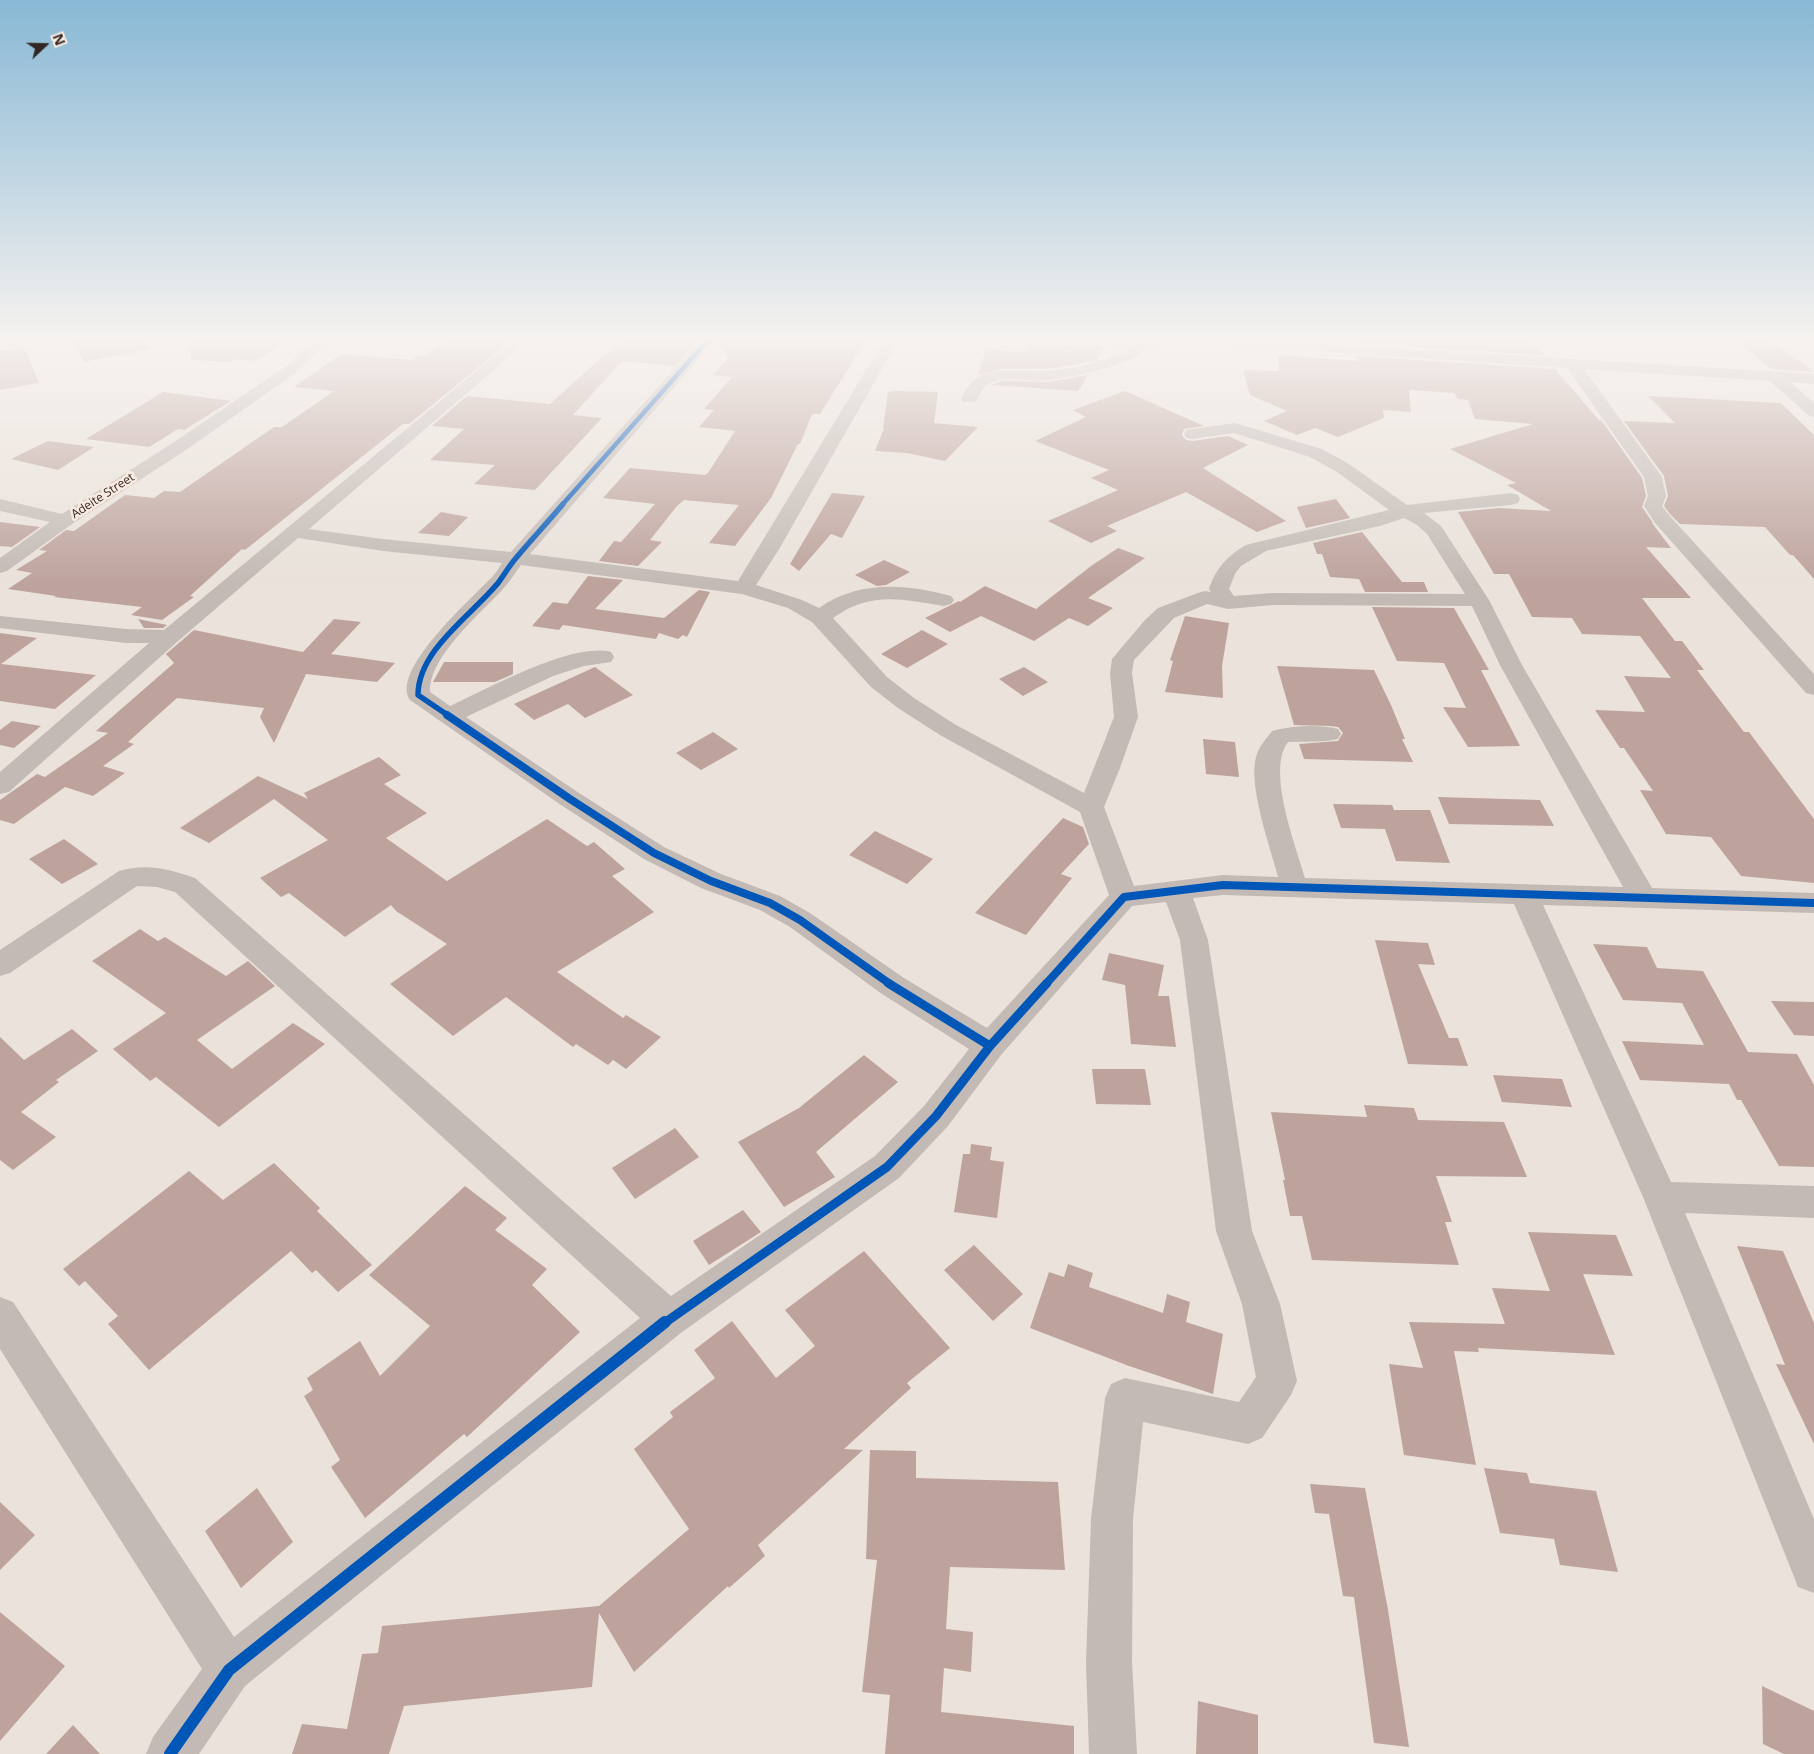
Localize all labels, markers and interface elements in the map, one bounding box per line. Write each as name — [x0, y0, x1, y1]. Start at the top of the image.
north arrow — [20, 20, 70, 70]
text: N — [49, 31, 70, 48]
street label: Adeite Street — [69, 470, 137, 522]

